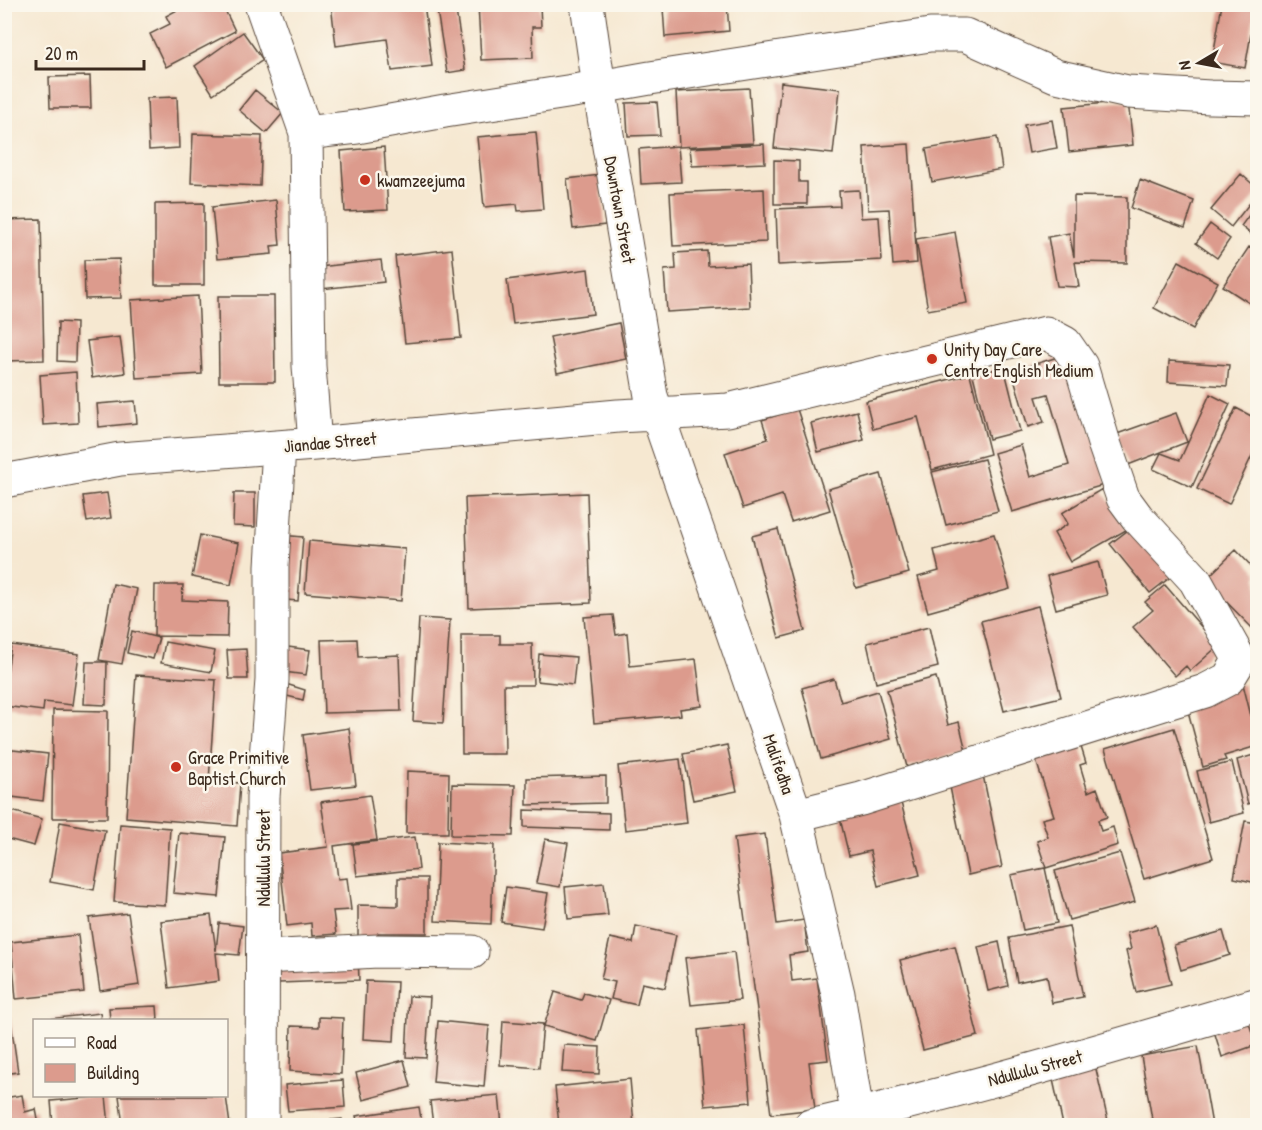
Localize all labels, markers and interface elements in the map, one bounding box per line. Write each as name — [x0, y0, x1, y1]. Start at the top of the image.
scale bar — [36, 33, 144, 71]
north arrow — [1169, 33, 1229, 93]
text: 20 m — [45, 41, 78, 66]
text: N — [1173, 59, 1196, 72]
street label: Downtown Street — [598, 155, 642, 266]
place label: kwamzeejuma — [377, 168, 465, 193]
marker: kwamzeejuma — [358, 173, 372, 187]
place label: Unity Day Care Centre English Medium — [944, 337, 1094, 383]
marker: Unity Day Care Centre English Medium — [925, 352, 939, 366]
street label: Jiandae Street — [283, 425, 378, 459]
street label: Malifedha — [757, 731, 801, 797]
place label: Grace Primitive Baptist Church — [188, 745, 289, 791]
marker: Grace Primitive Baptist Church — [169, 760, 183, 774]
street label: Ndullulu Street — [251, 809, 276, 906]
legend — [33, 1019, 228, 1097]
text: Road — [87, 1030, 117, 1055]
street label: Ndullulu Street — [985, 1043, 1086, 1093]
text: Building — [87, 1060, 139, 1085]

